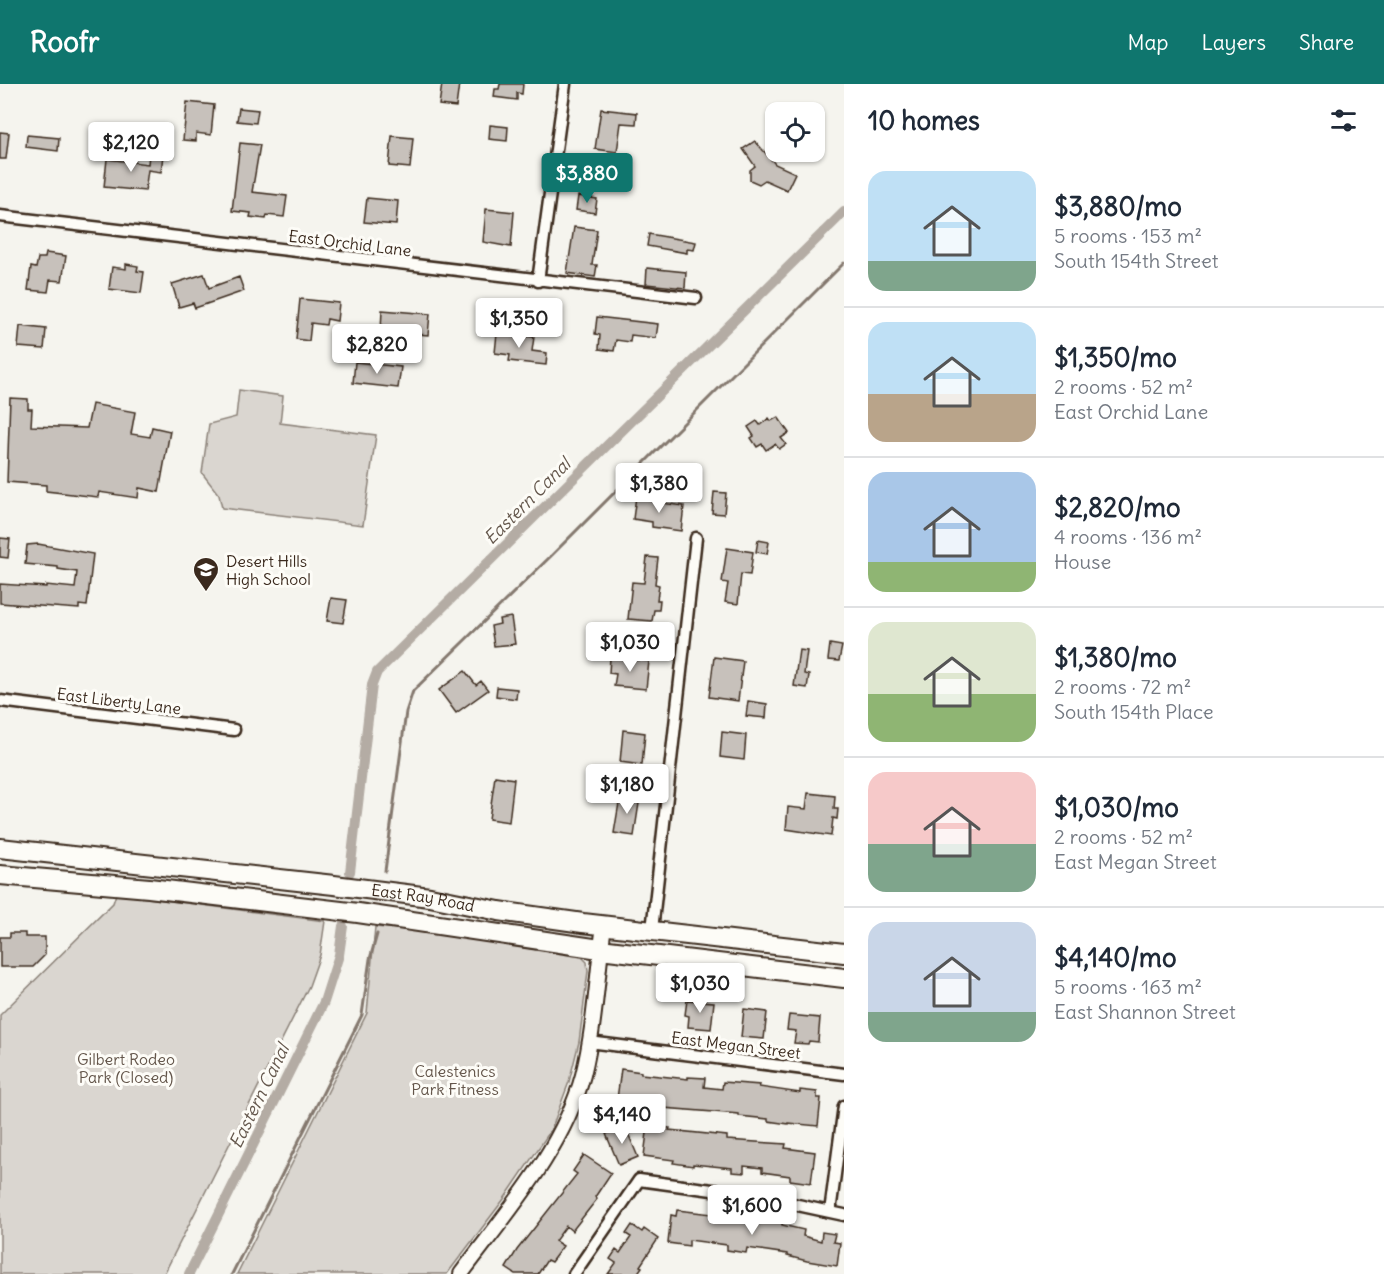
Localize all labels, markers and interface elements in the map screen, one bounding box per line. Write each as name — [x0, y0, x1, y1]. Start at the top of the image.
text: Roofr — [30, 24, 99, 60]
text: Map — [1128, 29, 1168, 56]
text: Layers — [1201, 29, 1266, 56]
text: Share — [1299, 29, 1354, 56]
map controls — [765, 102, 825, 162]
button: locate — [765, 102, 825, 162]
text: 10 homes — [868, 104, 980, 137]
icon: filters — [1327, 104, 1360, 137]
pin: $2,120 — [82, 122, 180, 173]
text: $2,120 — [102, 129, 160, 154]
pin: $3,880 — [538, 153, 636, 204]
text: $3,880 — [556, 160, 618, 185]
text: $3,880/mo — [1054, 190, 1182, 223]
icon: home — [916, 195, 988, 267]
text: 5 rooms · 153 m² — [1054, 223, 1202, 248]
street label: East Orchid Lane — [288, 226, 412, 260]
text: South 154th Street — [1054, 248, 1219, 273]
pin: $1,350 — [470, 298, 568, 349]
text: $1,350 — [490, 305, 548, 330]
pin: $2,820 — [328, 324, 426, 375]
text: $2,820 — [346, 331, 408, 356]
text: $1,350/mo — [1054, 341, 1177, 374]
icon: home — [916, 346, 988, 418]
text: 2 rooms · 52 m² — [1054, 374, 1193, 399]
text: East Orchid Lane — [1054, 399, 1208, 424]
water label: Eastern Canal — [479, 451, 577, 549]
pin: $1,380 — [610, 463, 708, 514]
text: $1,380 — [630, 470, 688, 495]
text: $2,820/mo — [1054, 491, 1181, 524]
icon: home — [916, 496, 988, 568]
text: 4 rooms · 136 m² — [1054, 524, 1202, 549]
text: House — [1054, 549, 1111, 574]
place label: Desert Hills High School — [226, 551, 311, 589]
school or university icon: Desert Hills High School — [191, 555, 221, 593]
pin: $1,030 — [581, 622, 679, 673]
text: $1,030 — [600, 629, 660, 654]
text: $1,380/mo — [1054, 641, 1177, 674]
icon: home — [916, 646, 988, 718]
text: 2 rooms · 72 m² — [1054, 674, 1191, 699]
street label: East Liberty Lane — [56, 683, 182, 719]
text: South 154th Place — [1054, 699, 1214, 724]
pin: $1,180 — [578, 764, 676, 815]
text: $1,180 — [600, 771, 654, 796]
text: $1,030/mo — [1054, 791, 1179, 824]
icon: home — [916, 796, 988, 868]
text: 2 rooms · 52 m² — [1054, 824, 1193, 849]
text: East Megan Street — [1054, 849, 1217, 874]
street label: East Ray Road — [370, 880, 477, 916]
text: $4,140/mo — [1054, 941, 1177, 974]
icon: home — [916, 946, 988, 1018]
pin: $1,030 — [651, 963, 749, 1014]
text: $1,030 — [670, 970, 730, 995]
text: 5 rooms · 163 m² — [1054, 974, 1202, 999]
text: East Shannon Street — [1054, 999, 1236, 1024]
street label: East Megan Street — [670, 1027, 802, 1063]
water label: Eastern Canal — [224, 1037, 295, 1152]
park label: Gilbert Rodeo Park (Closed) — [77, 1049, 175, 1087]
park label: Calestenics Park Fitness — [411, 1061, 499, 1099]
pin: $4,140 — [573, 1094, 671, 1145]
text: $4,140 — [593, 1101, 651, 1126]
pin: $1,600 — [703, 1185, 801, 1236]
text: $1,600 — [722, 1192, 782, 1217]

